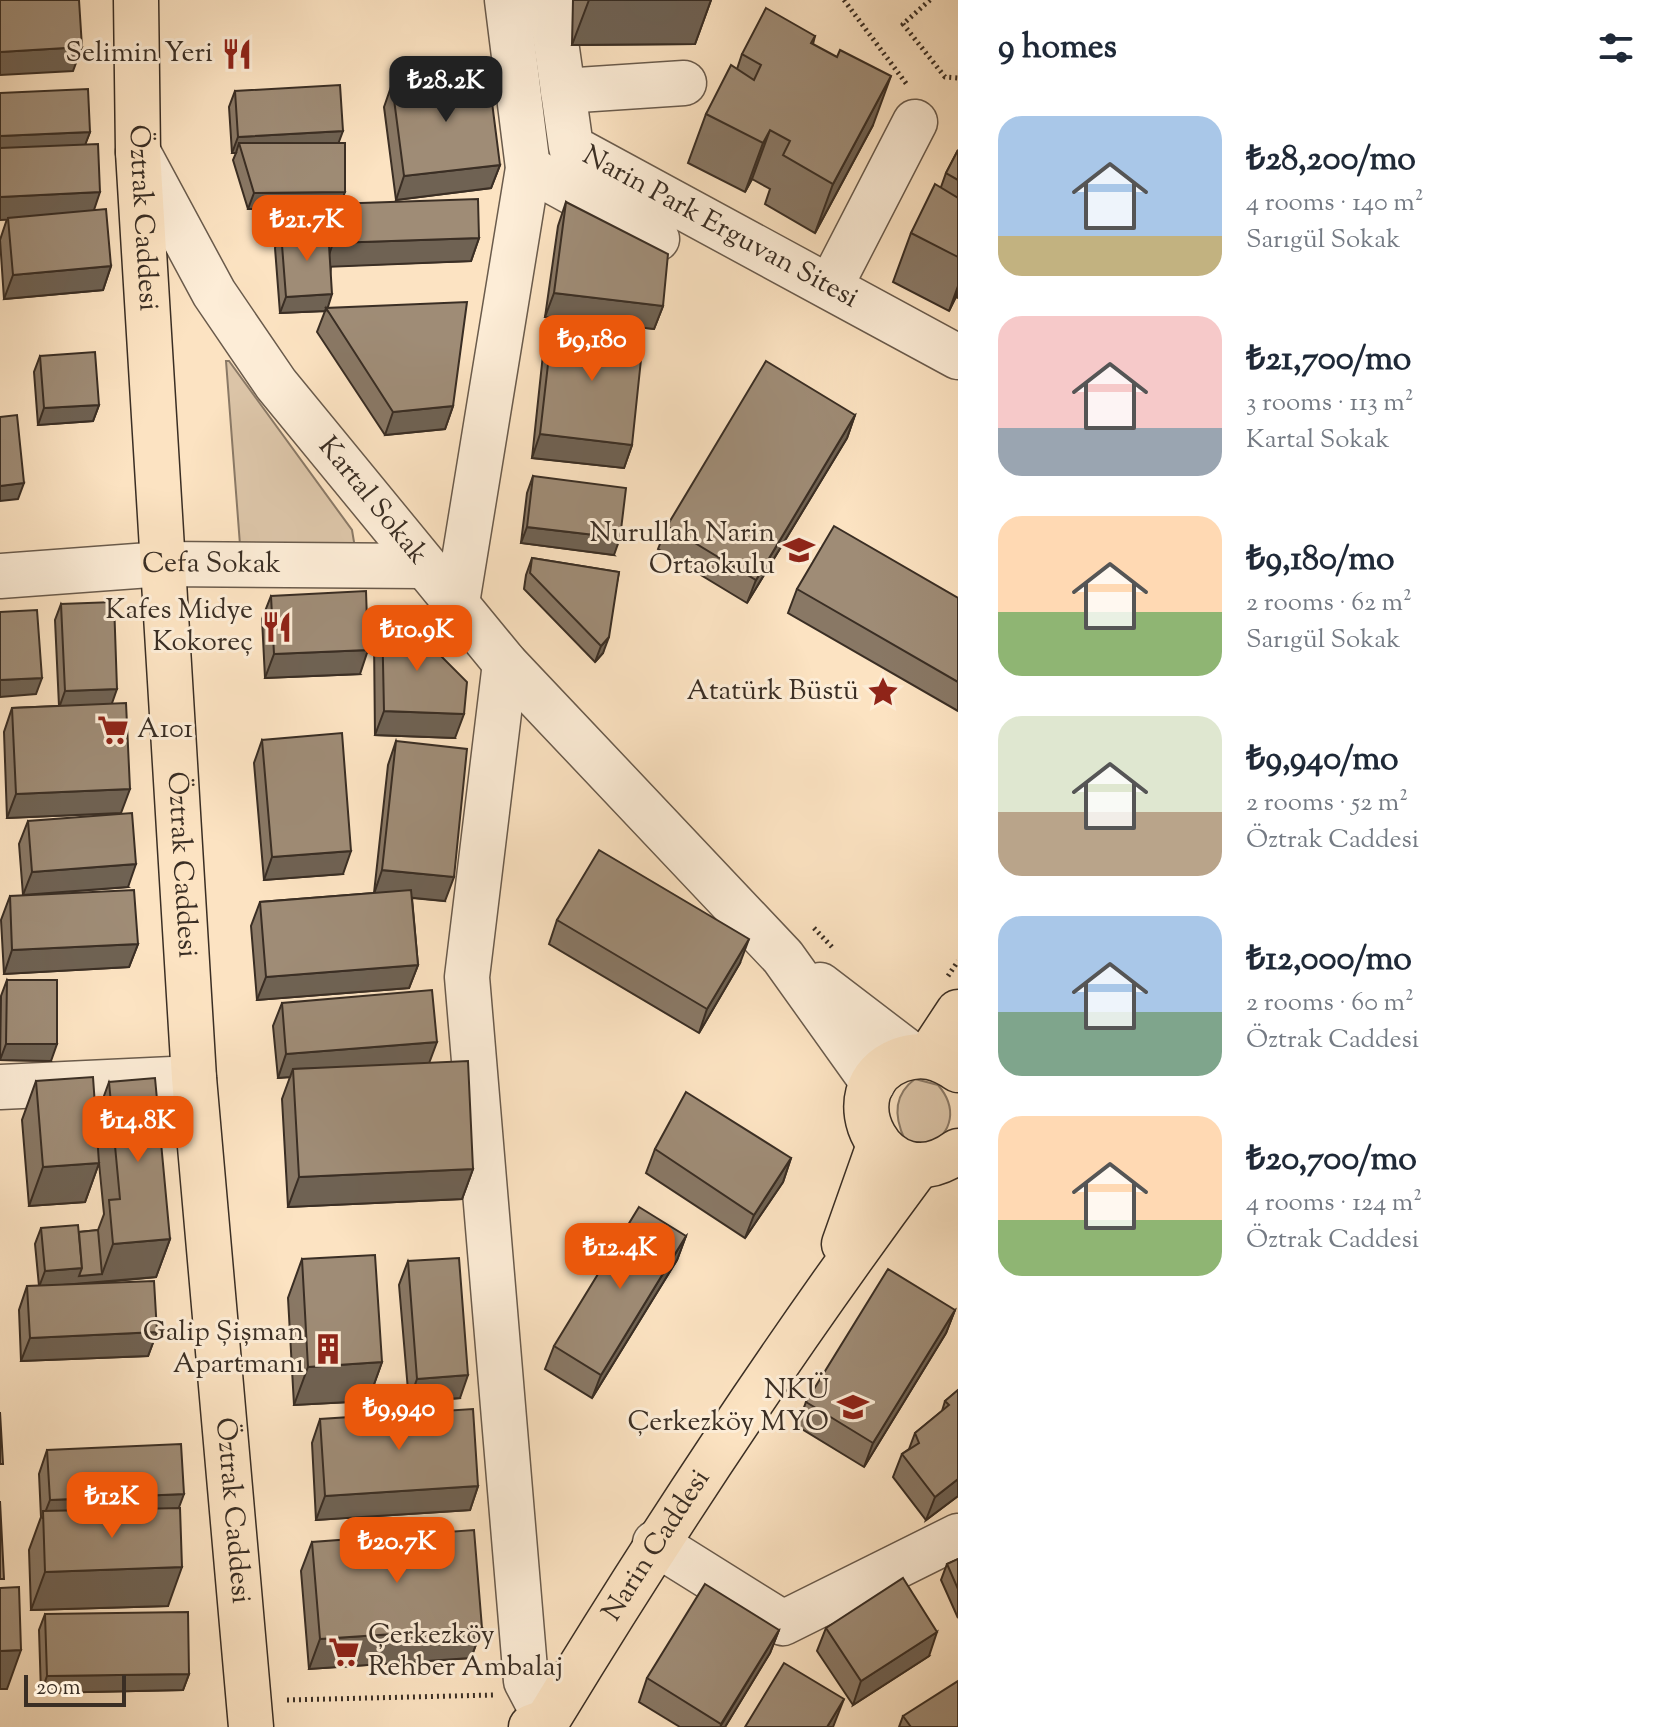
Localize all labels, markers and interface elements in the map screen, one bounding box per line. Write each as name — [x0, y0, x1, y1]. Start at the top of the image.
text: 9 homes — [998, 24, 1117, 73]
icon: filters — [1594, 26, 1638, 70]
place label: Selimin Yeri — [65, 34, 213, 74]
restaurant icon: Selimin Yeri — [220, 37, 254, 71]
pin: ₺28.2K — [381, 56, 511, 124]
text: ₺28.2K — [407, 63, 485, 100]
street label: Öztrak Caddesi — [118, 124, 168, 312]
text: ₺28,200/mo — [1246, 136, 1416, 185]
street label: Narin Park Erguvan Sitesi — [575, 137, 865, 319]
icon: home — [1062, 148, 1158, 244]
text: 4 rooms · 140 m² — [1246, 185, 1423, 222]
pin: ₺21.7K — [242, 195, 372, 263]
text: ₺21.7K — [270, 202, 344, 239]
text: Sarıgül Sokak — [1246, 222, 1401, 259]
pin: ₺9,180 — [527, 315, 657, 383]
text: ₺9,180 — [557, 322, 627, 359]
text: ₺21,700/mo — [1246, 336, 1411, 385]
icon: home — [1062, 348, 1158, 444]
text: 3 rooms · 113 m² — [1246, 385, 1414, 422]
text: Kartal Sokak — [1246, 422, 1390, 459]
street label: Kartal Sokak — [308, 429, 437, 574]
place label: Nurullah Narin Ortaokulu — [589, 514, 775, 586]
school or university icon: Nurullah Narin Ortaokulu — [782, 533, 816, 567]
text: ₺9,180/mo — [1246, 536, 1395, 585]
street label: Cefa Sokak — [141, 544, 281, 585]
icon: home — [1062, 548, 1158, 644]
text: 2 rooms · 62 m² — [1246, 585, 1412, 622]
place label: Kafes Midye Kokoreç — [105, 591, 253, 663]
pin: ₺10.9K — [352, 605, 482, 673]
restaurant icon: Kafes Midye Kokoreç — [260, 610, 294, 644]
text: ₺10.9K — [380, 612, 454, 649]
text: Sarıgül Sokak — [1246, 622, 1401, 659]
place label: Atatürk Büstü — [687, 672, 859, 712]
place icon: Atatürk Büstü — [866, 675, 900, 709]
place label: A101 — [137, 710, 193, 750]
supermarket icon: A101 — [96, 713, 130, 747]
text: ₺9,940/mo — [1246, 736, 1399, 785]
icon: home — [1062, 748, 1158, 844]
street label: Öztrak Caddesi — [156, 770, 207, 959]
text: 2 rooms · 52 m² — [1246, 785, 1408, 822]
text: Öztrak Caddesi — [1246, 822, 1419, 859]
text: ₺12,000/mo — [1246, 936, 1412, 985]
icon: home — [1062, 948, 1158, 1044]
text: 2 rooms · 60 m² — [1246, 985, 1414, 1022]
text: Öztrak Caddesi — [1246, 1022, 1419, 1059]
pin: ₺14.8K — [73, 1096, 203, 1164]
text: ₺14.8K — [100, 1103, 176, 1140]
text: ₺20,700/mo — [1246, 1136, 1417, 1185]
icon: home — [1062, 1148, 1158, 1244]
text: 4 rooms · 124 m² — [1246, 1185, 1422, 1222]
text: Öztrak Caddesi — [1246, 1222, 1419, 1259]
pin: ₺12.4K — [555, 1223, 685, 1291]
text: ₺12.4K — [583, 1230, 657, 1267]
place label: Galip Şişman Apartmanı — [143, 1313, 304, 1385]
building icon: Galip Şişman Apartmanı — [311, 1332, 345, 1366]
place label: NKÜ Çerkezköy MYO — [628, 1371, 829, 1443]
pin: ₺9,940 — [334, 1384, 464, 1452]
school or university icon: NKÜ Çerkezköy MYO — [836, 1390, 870, 1424]
text: ₺9,940 — [363, 1391, 435, 1428]
street label: Öztrak Caddesi — [204, 1416, 260, 1605]
street label: Narin Caddesi — [593, 1462, 721, 1629]
pin: ₺12K — [65, 1472, 159, 1540]
text: ₺12K — [85, 1479, 139, 1516]
pin: ₺20.7K — [332, 1517, 462, 1585]
text: ₺20.7K — [358, 1524, 436, 1561]
place label: Çerkezköy Rehber Ambalaj — [368, 1616, 563, 1688]
supermarket icon: Çerkezköy Rehber Ambalaj — [327, 1635, 361, 1669]
scale bar — [24, 1671, 126, 1707]
text: 20 m — [36, 1673, 81, 1705]

